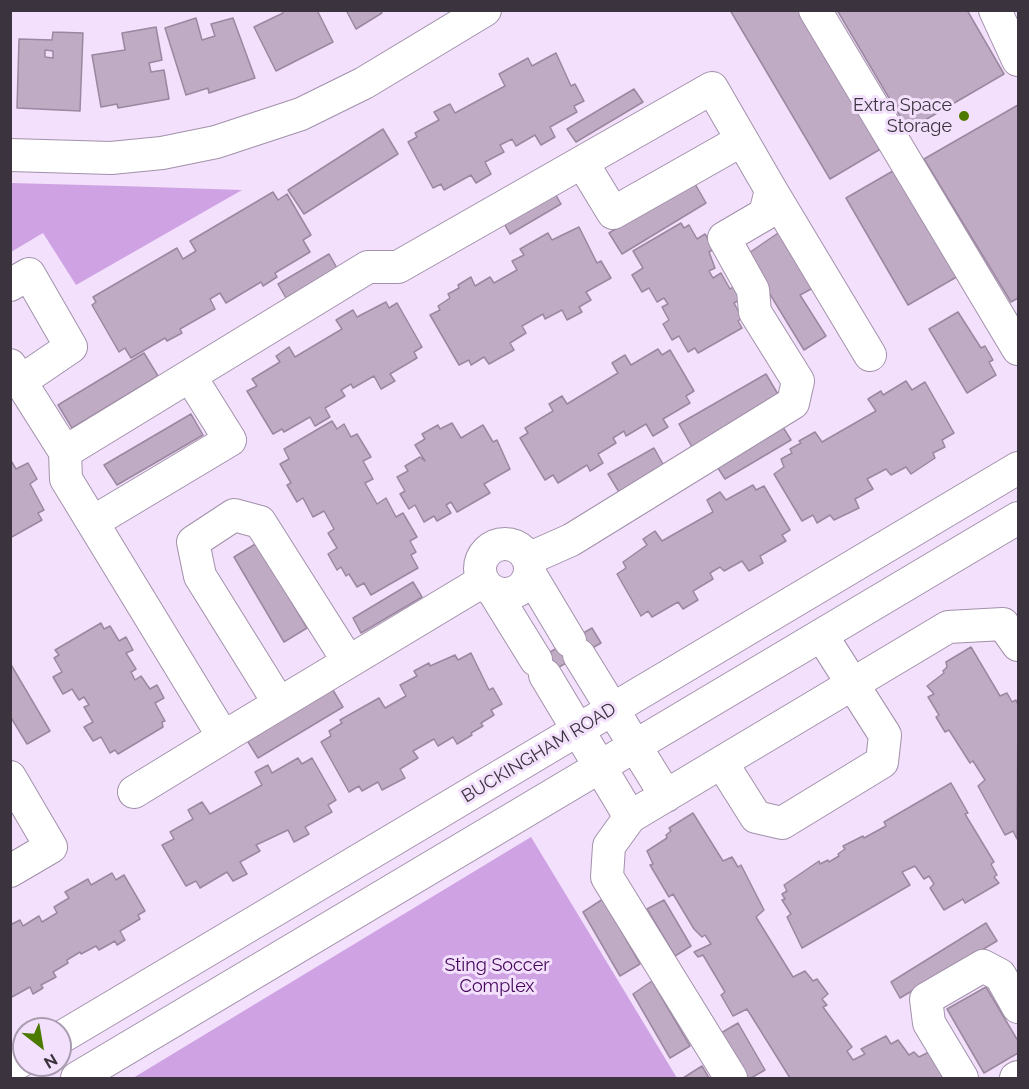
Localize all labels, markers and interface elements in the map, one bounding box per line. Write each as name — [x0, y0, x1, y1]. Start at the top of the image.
place label: Extra Space Storage — [853, 95, 952, 138]
marker: Extra Space Storage — [957, 109, 971, 123]
street label: BUCKINGHAM ROAD — [458, 698, 620, 808]
park label: Sting Soccer Complex — [444, 955, 550, 998]
north arrow — [12, 1017, 72, 1077]
text: N — [40, 1050, 61, 1072]

